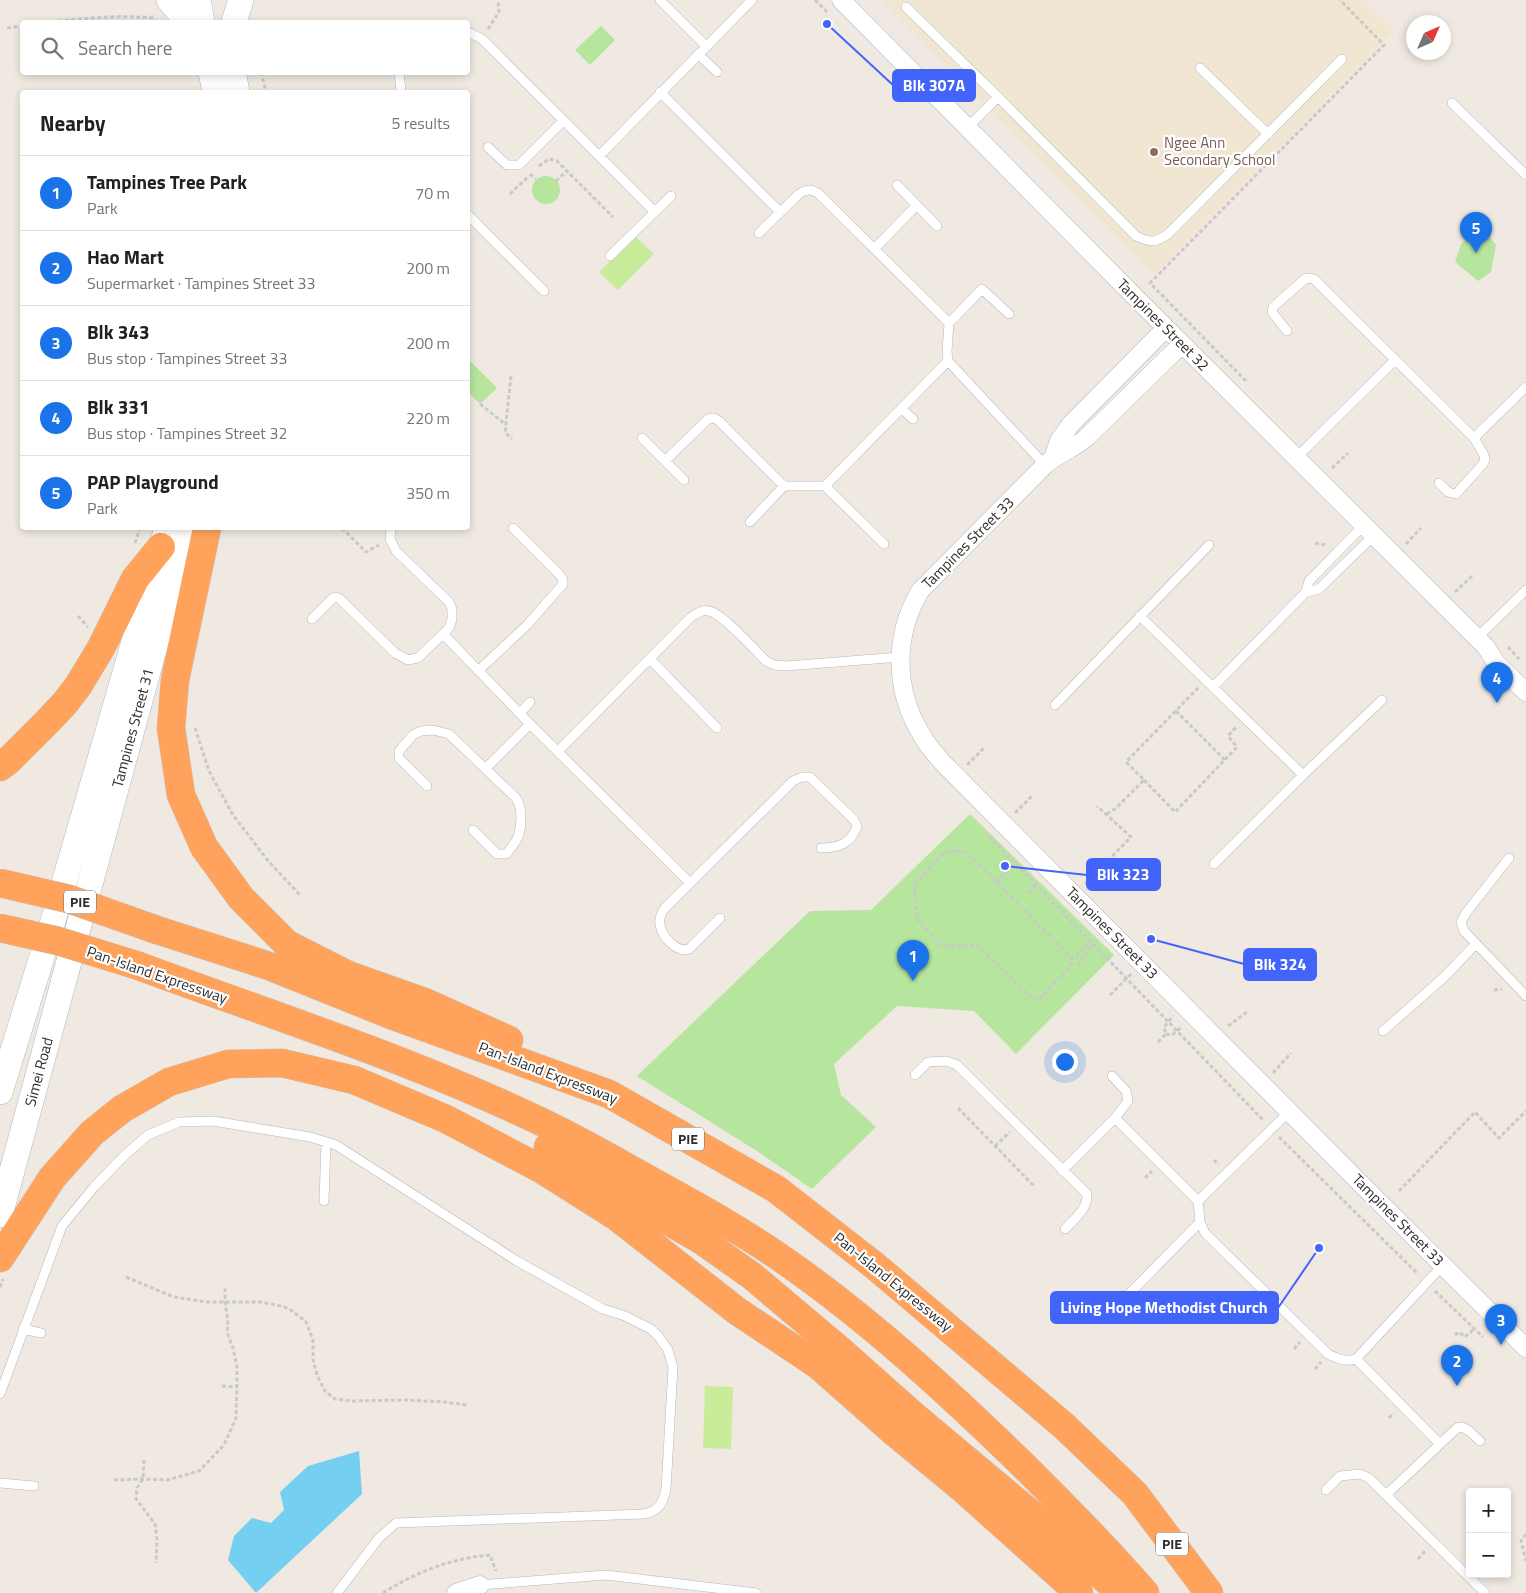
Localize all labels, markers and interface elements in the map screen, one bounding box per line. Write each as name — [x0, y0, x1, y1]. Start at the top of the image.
north arrow — [1406, 15, 1451, 60]
search box — [20, 20, 470, 75]
text: Search here — [78, 33, 172, 62]
icon: search — [38, 34, 66, 62]
callout: Blk 307A — [893, 70, 975, 101]
text: Blk 307A — [903, 73, 966, 97]
text: Nearby — [40, 107, 105, 139]
text: 5 results — [391, 111, 450, 135]
place label: Ngee Ann Secondary School — [1164, 131, 1275, 171]
marker: Ngee Ann Secondary School — [1148, 146, 1160, 158]
text: Tampines Tree Park — [87, 167, 247, 196]
text: 1 — [52, 181, 60, 205]
text: 70 m — [415, 181, 450, 205]
text: Park — [87, 196, 118, 220]
pin: 5 — [1460, 212, 1492, 253]
text: Hao Mart — [87, 242, 164, 271]
text: 2 — [52, 256, 60, 280]
text: 200 m — [406, 256, 450, 280]
text: Supermarket · Tampines Street 33 — [87, 271, 315, 295]
street label: Tampines Street 32 — [1112, 273, 1215, 376]
text: Blk 343 — [87, 317, 150, 346]
text: 3 — [52, 331, 60, 355]
text: 200 m — [406, 331, 450, 355]
text: Bus stop · Tampines Street 33 — [87, 346, 287, 370]
text: Blk 331 — [87, 392, 150, 421]
text: 4 — [52, 406, 60, 430]
text: 220 m — [406, 406, 450, 430]
text: Bus stop · Tampines Street 32 — [87, 421, 287, 445]
text: PAP Playground — [87, 467, 219, 496]
text: 5 — [52, 481, 60, 505]
text: 350 m — [406, 481, 450, 505]
street label: Tampines Street 33 — [916, 491, 1019, 594]
text: Park — [87, 496, 118, 520]
pin: 4 — [1481, 662, 1513, 703]
street label: Tampines Street 31 — [106, 666, 159, 790]
callout: Blk 323 — [1087, 859, 1160, 890]
text: Blk 323 — [1097, 862, 1149, 886]
street label: Tampines Street 33 — [1061, 881, 1164, 984]
road number: PIE — [64, 890, 96, 914]
street label: Pan-Island Expressway — [84, 940, 231, 1009]
pin: 1 — [897, 940, 929, 981]
callout: Blk 324 — [1244, 949, 1316, 980]
text: Blk 324 — [1254, 952, 1306, 976]
street label: Simei Road — [18, 1035, 59, 1109]
street label: Pan-Island Expressway — [475, 1035, 621, 1110]
your location — [1052, 1049, 1078, 1075]
road number: PIE — [672, 1128, 704, 1150]
street label: Tampines Street 33 — [1347, 1168, 1450, 1271]
street label: Pan-Island Expressway — [829, 1226, 958, 1337]
callout: Living Hope Methodist Church — [1051, 1292, 1278, 1323]
text: Living Hope Methodist Church — [1060, 1295, 1268, 1319]
pin: 3 — [1485, 1304, 1517, 1345]
pin: 2 — [1441, 1345, 1473, 1386]
map controls — [1466, 1488, 1511, 1578]
button: + — [1466, 1488, 1511, 1533]
road number: PIE — [1156, 1532, 1188, 1556]
button: − — [1466, 1533, 1511, 1578]

